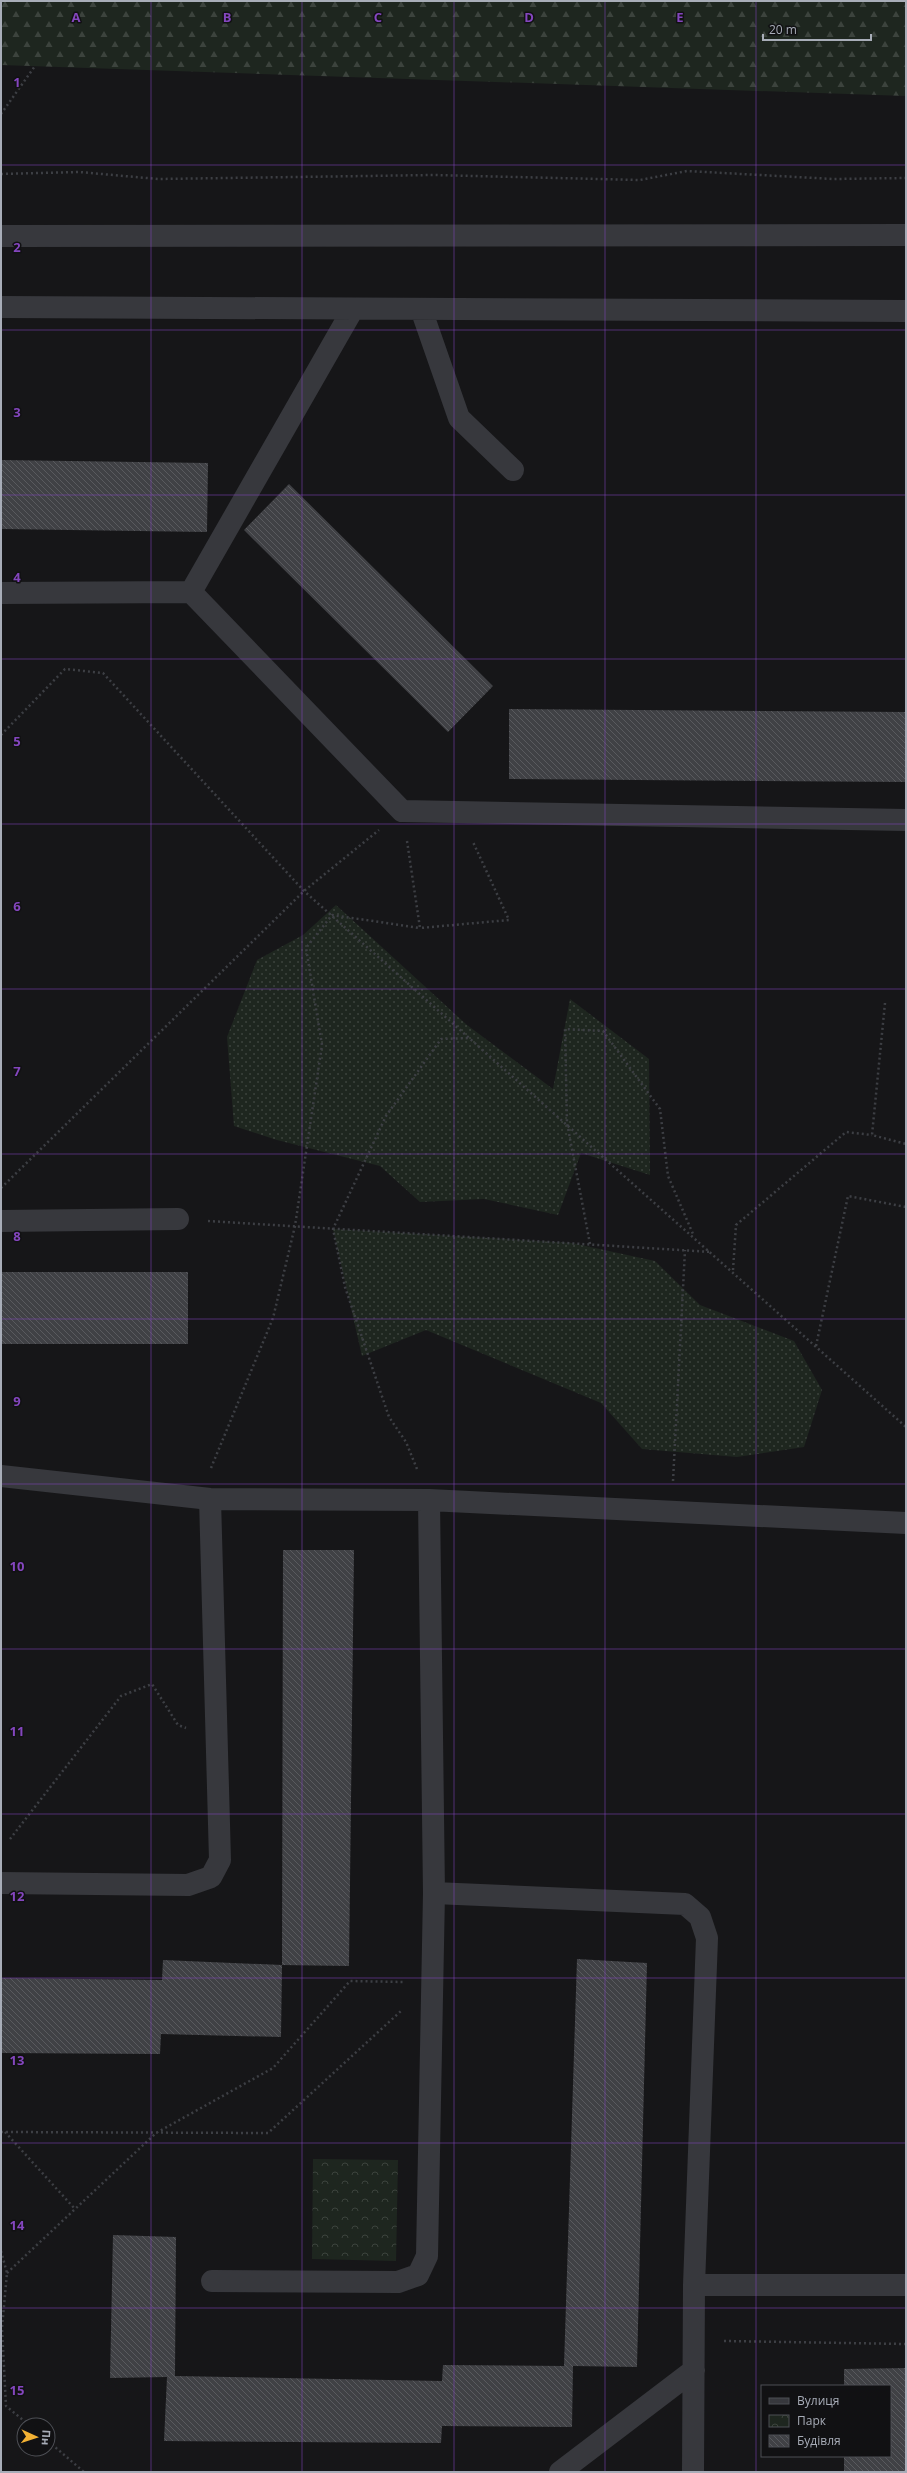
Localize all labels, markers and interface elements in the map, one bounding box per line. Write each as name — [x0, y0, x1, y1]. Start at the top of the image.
text: A — [72, 8, 81, 26]
text: B — [223, 8, 232, 26]
text: C — [374, 8, 382, 26]
text: D — [524, 8, 534, 26]
text: E — [676, 8, 684, 26]
scale bar — [763, 16, 871, 42]
text: 20 m — [769, 21, 797, 38]
text: 1 — [13, 73, 21, 91]
text: 2 — [13, 238, 21, 256]
text: 3 — [13, 403, 21, 421]
text: 4 — [13, 568, 21, 586]
text: 5 — [13, 732, 21, 750]
text: 6 — [13, 897, 21, 915]
text: 7 — [13, 1062, 21, 1080]
text: 8 — [13, 1227, 21, 1245]
text: 9 — [13, 1392, 21, 1410]
text: 10 — [10, 1557, 24, 1575]
text: 11 — [10, 1722, 24, 1740]
text: 12 — [10, 1887, 25, 1905]
text: 13 — [10, 2051, 24, 2069]
text: 14 — [10, 2216, 25, 2234]
text: 15 — [10, 2381, 24, 2399]
legend — [761, 2385, 891, 2457]
text: Вулиця — [797, 2392, 839, 2409]
text: Парк — [797, 2412, 827, 2429]
north arrow — [16, 2417, 56, 2457]
text: Пн — [39, 2429, 54, 2446]
text: Будівля — [797, 2432, 841, 2449]

